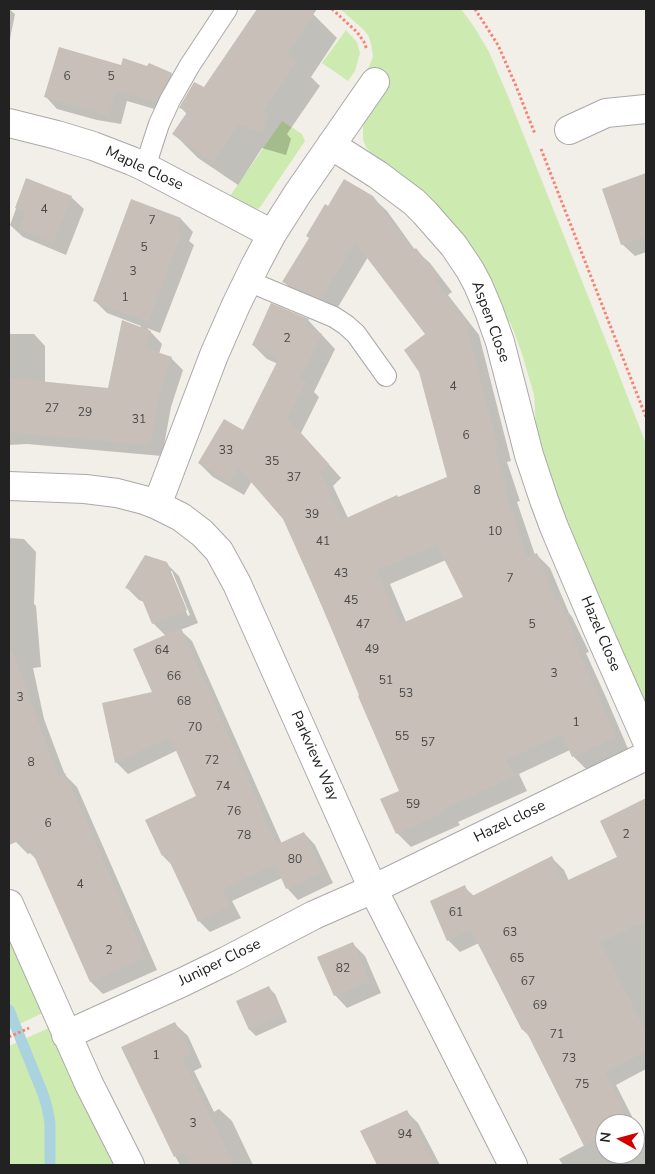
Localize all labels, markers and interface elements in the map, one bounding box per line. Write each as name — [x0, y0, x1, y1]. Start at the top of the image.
house number: 6 — [63, 70, 71, 84]
house number: 5 — [107, 70, 115, 84]
street label: Maple Close — [102, 143, 186, 195]
house number: 4 — [40, 203, 48, 217]
house number: 7 — [148, 214, 156, 228]
house number: 5 — [140, 241, 148, 255]
house number: 3 — [129, 265, 137, 279]
street label: Aspen Close — [467, 279, 513, 365]
house number: 1 — [121, 291, 129, 305]
house number: 2 — [283, 332, 291, 346]
house number: 4 — [449, 380, 457, 394]
house number: 27 — [45, 402, 59, 416]
house number: 29 — [78, 406, 92, 420]
house number: 31 — [132, 413, 146, 427]
house number: 6 — [462, 429, 470, 443]
house number: 33 — [219, 444, 233, 458]
house number: 35 — [265, 455, 279, 469]
house number: 37 — [287, 471, 301, 485]
house number: 8 — [473, 484, 481, 498]
house number: 39 — [305, 508, 319, 522]
house number: 10 — [488, 525, 502, 539]
house number: 41 — [316, 535, 330, 549]
house number: 43 — [334, 567, 348, 581]
house number: 7 — [506, 572, 514, 586]
street label: Hazel Close — [576, 593, 624, 675]
house number: 45 — [344, 594, 358, 608]
house number: 47 — [356, 618, 370, 632]
house number: 5 — [528, 618, 536, 632]
house number: 49 — [365, 643, 379, 657]
house number: 64 — [155, 644, 169, 658]
house number: 3 — [550, 667, 558, 681]
house number: 66 — [167, 670, 181, 684]
house number: 51 — [379, 674, 393, 688]
house number: 53 — [399, 687, 413, 701]
house number: 3 — [16, 691, 24, 705]
house number: 68 — [177, 695, 191, 709]
street label: Parkview Way — [286, 708, 342, 804]
house number: 1 — [572, 716, 580, 730]
house number: 70 — [188, 721, 202, 735]
house number: 55 — [395, 730, 409, 744]
house number: 57 — [421, 736, 435, 750]
house number: 72 — [205, 754, 219, 768]
house number: 8 — [27, 756, 35, 770]
house number: 74 — [216, 780, 230, 794]
street label: Hazel close — [471, 797, 549, 847]
house number: 59 — [406, 798, 420, 812]
house number: 76 — [227, 805, 241, 819]
house number: 6 — [44, 817, 52, 831]
house number: 2 — [622, 828, 630, 842]
house number: 78 — [237, 829, 251, 843]
house number: 80 — [288, 853, 302, 867]
house number: 4 — [76, 878, 84, 892]
house number: 61 — [449, 906, 463, 920]
house number: 63 — [503, 926, 517, 940]
street label: Juniper Close — [176, 935, 264, 991]
house number: 2 — [105, 944, 113, 958]
house number: 65 — [510, 952, 524, 966]
house number: 82 — [336, 962, 350, 976]
house number: 67 — [521, 975, 535, 989]
house number: 69 — [533, 999, 547, 1013]
house number: 71 — [550, 1028, 564, 1042]
house number: 1 — [152, 1049, 160, 1063]
house number: 73 — [562, 1052, 576, 1066]
house number: 75 — [575, 1078, 589, 1092]
north arrow — [595, 1114, 645, 1164]
house number: 3 — [189, 1117, 197, 1131]
house number: 94 — [398, 1128, 412, 1142]
text: N — [596, 1131, 616, 1144]

